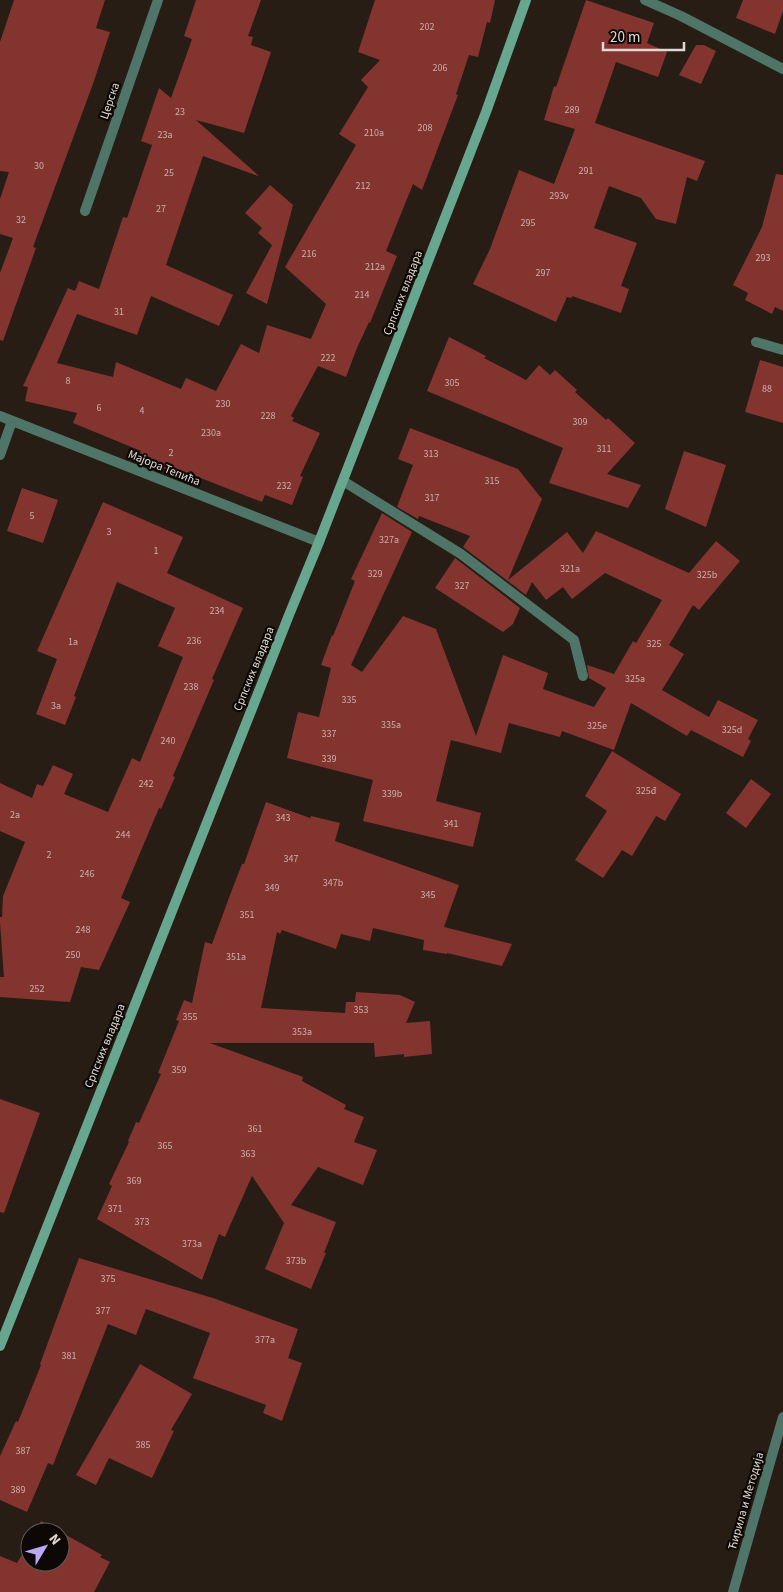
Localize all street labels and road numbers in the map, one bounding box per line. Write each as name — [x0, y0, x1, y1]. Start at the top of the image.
street label: Церска — [96, 80, 124, 122]
street label: Српских владара — [379, 248, 427, 338]
street label: Мајора Тепића — [125, 446, 203, 490]
street label: Српских владара — [229, 624, 279, 714]
street label: Српских владара — [80, 1001, 130, 1091]
street label: Ћирила и Методија — [724, 1450, 768, 1552]

